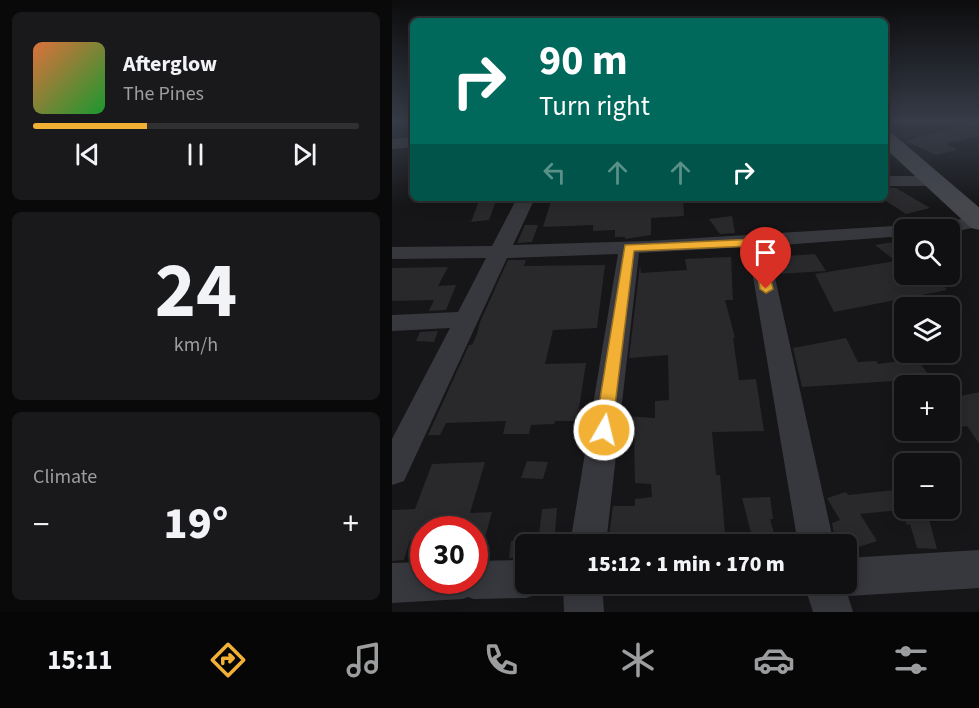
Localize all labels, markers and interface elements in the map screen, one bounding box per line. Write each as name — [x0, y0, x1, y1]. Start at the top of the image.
text: 90 m — [539, 31, 628, 91]
icon: right — [440, 42, 518, 120]
text: Afterglow — [123, 48, 217, 80]
text: The Pines — [123, 80, 204, 108]
text: Turn right — [539, 87, 650, 126]
icon: previous — [71, 138, 104, 171]
icon: pause — [179, 138, 212, 171]
icon: next — [288, 138, 321, 171]
icon: left — [538, 156, 571, 189]
icon: ahead — [601, 156, 634, 189]
icon: ahead — [664, 156, 697, 189]
icon: right — [727, 156, 760, 189]
map controls — [894, 219, 960, 519]
button: search — [894, 219, 960, 285]
pin — [740, 227, 791, 289]
text: 24 — [155, 236, 237, 347]
icon: arrive — [749, 236, 782, 269]
button: layers — [894, 297, 960, 363]
text: km/h — [174, 331, 218, 359]
button: + — [894, 375, 960, 441]
position arrow — [572, 398, 636, 462]
button: − — [894, 453, 960, 519]
text: Climate — [33, 463, 97, 491]
text: 19° — [164, 492, 228, 556]
text: − — [33, 501, 49, 548]
text: + — [343, 501, 359, 548]
speed limit sign: 30 — [410, 516, 488, 594]
text: 15:12 · 1 min · 170 m — [587, 548, 785, 580]
icon: directions — [207, 639, 249, 681]
icon: music — [343, 639, 385, 681]
icon: phone — [480, 639, 522, 681]
icon: climate — [617, 639, 659, 681]
icon: car — [753, 639, 795, 681]
icon: filters — [890, 639, 932, 681]
text: 15:11 — [47, 641, 112, 680]

